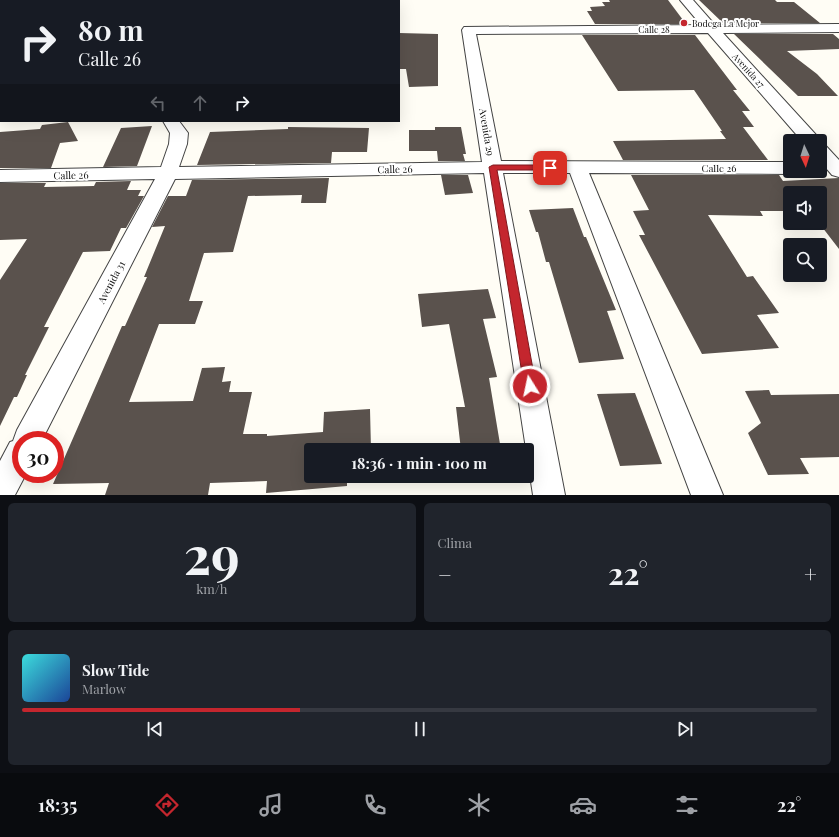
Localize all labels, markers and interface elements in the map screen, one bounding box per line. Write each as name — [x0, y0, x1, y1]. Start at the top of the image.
text: 80 m — [78, 11, 144, 48]
icon: right — [12, 16, 64, 68]
place label: Bodega La Mejor — [692, 17, 759, 29]
marker: Bodega La Mejor — [679, 18, 689, 28]
street label: Calle 28 — [638, 23, 670, 35]
text: Calle 26 — [78, 47, 141, 71]
street label: Avenida 27 — [730, 49, 768, 90]
icon: left — [147, 92, 169, 114]
icon: ahead — [189, 92, 211, 114]
icon: right — [231, 92, 253, 114]
street label: Avenida 29 — [476, 106, 498, 157]
north arrow — [783, 134, 827, 178]
map controls — [783, 134, 827, 282]
pin — [533, 151, 567, 185]
icon: arrive — [539, 157, 561, 179]
street label: Calle 26 — [702, 161, 737, 175]
street label: Calle 26 — [377, 162, 413, 176]
street label: Calle 26 — [53, 168, 89, 182]
button: sound — [783, 186, 827, 230]
button: search — [783, 238, 827, 282]
street label: Avenida 31 — [93, 258, 128, 307]
position arrow — [509, 365, 551, 407]
speed limit sign: 30 — [12, 431, 64, 483]
text: 18:36 · 1 min · 100 m — [351, 453, 487, 473]
text: 29 — [184, 519, 240, 588]
text: Clima — [438, 534, 472, 551]
text: 22° — [608, 553, 648, 593]
text: − — [438, 559, 452, 589]
text: + — [804, 559, 817, 589]
text: km/h — [196, 580, 227, 597]
text: Slow Tide — [82, 660, 149, 680]
text: Marlow — [82, 680, 126, 697]
icon: previous — [144, 718, 166, 740]
icon: pause — [409, 718, 431, 740]
icon: next — [674, 718, 696, 740]
icon: directions — [153, 791, 181, 819]
icon: music — [257, 791, 285, 819]
icon: phone — [361, 791, 389, 819]
icon: climate — [465, 791, 493, 819]
icon: car — [569, 791, 597, 819]
icon: filters — [673, 791, 701, 819]
text: 18:35 — [38, 793, 77, 817]
text: 22° — [777, 793, 801, 817]

